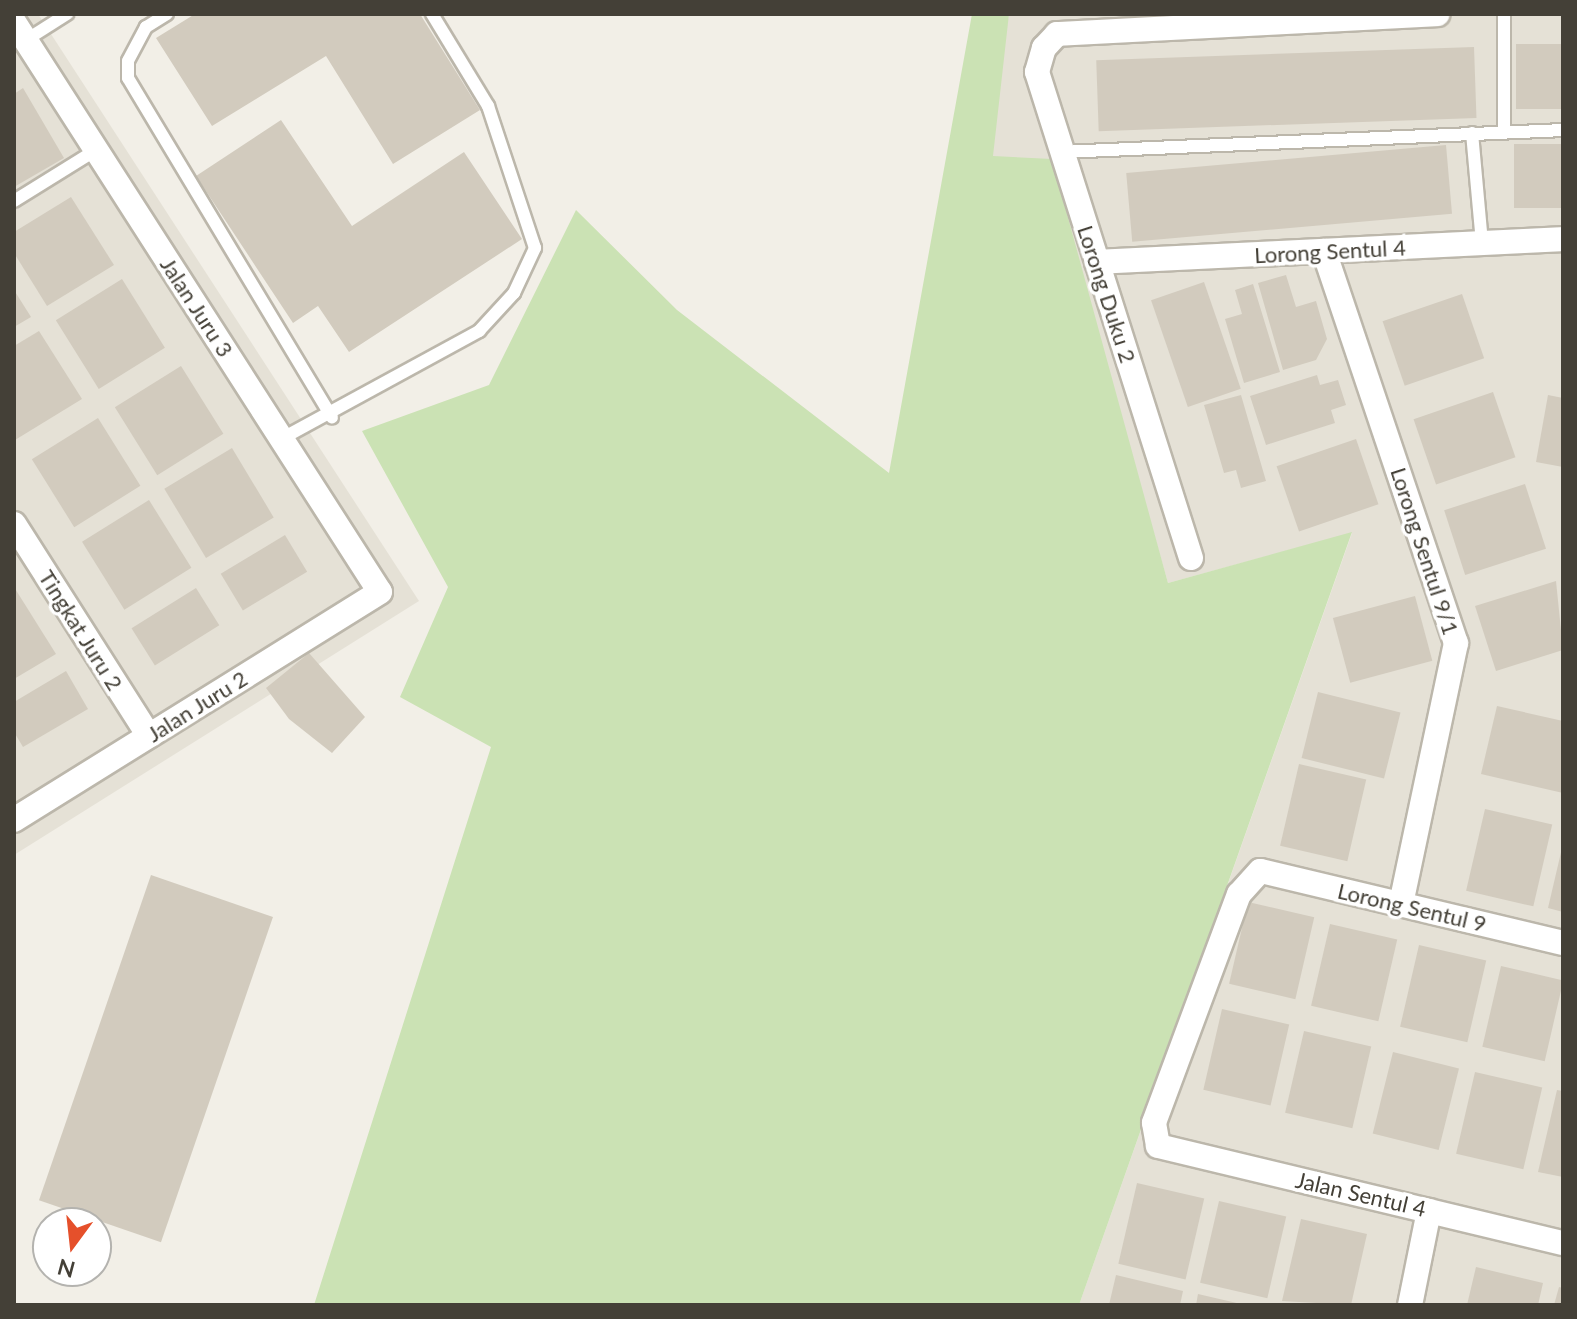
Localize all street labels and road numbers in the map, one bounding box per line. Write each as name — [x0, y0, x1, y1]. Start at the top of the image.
street label: Lorong Duku 2 — [1072, 222, 1142, 366]
street label: Lorong Sentul 4 — [1254, 234, 1406, 268]
street label: Jalan Juru 3 — [155, 252, 239, 362]
street label: Lorong Sentul 9/1 — [1386, 464, 1464, 638]
street label: Tingkat Juru 2 — [33, 565, 129, 695]
street label: Jalan Juru 2 — [142, 665, 252, 747]
street label: Lorong Sentul 9 — [1335, 877, 1489, 937]
street label: Jalan Sentul 4 — [1293, 1166, 1429, 1222]

